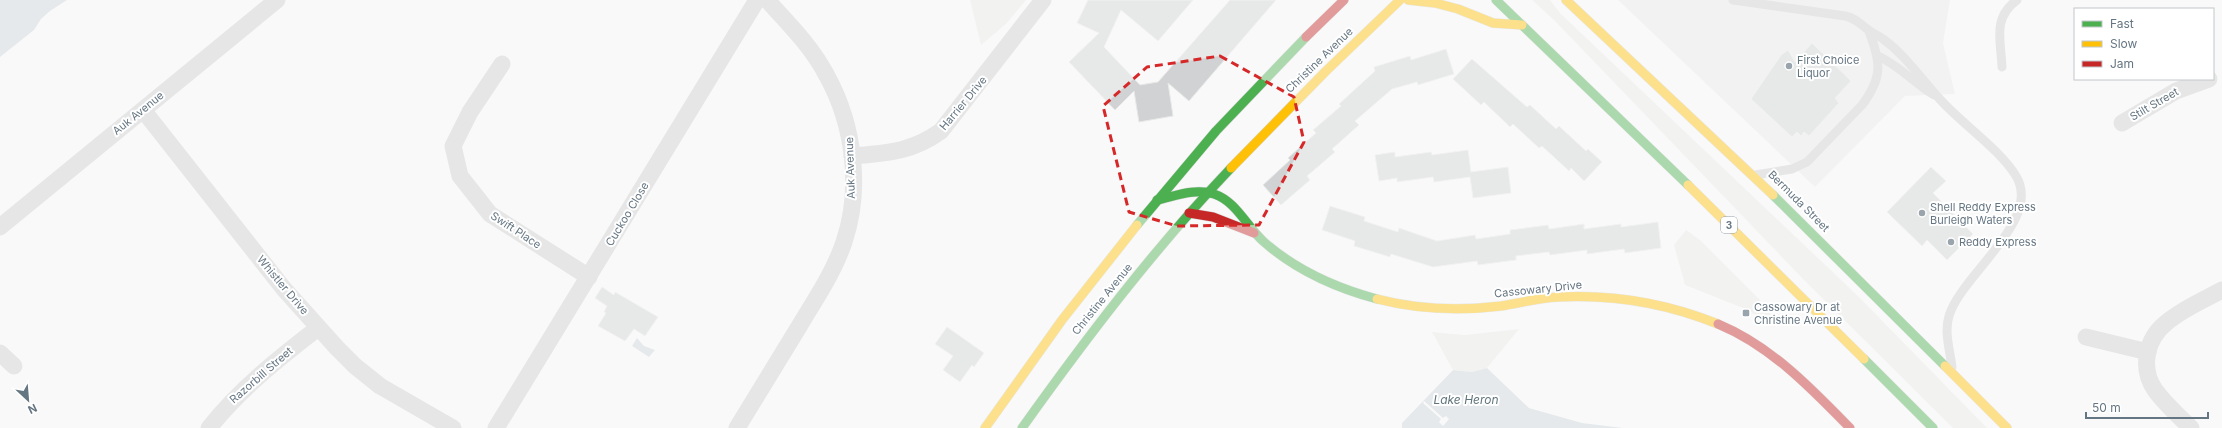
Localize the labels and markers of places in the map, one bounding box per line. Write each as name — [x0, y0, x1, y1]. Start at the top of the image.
place label: First Choice Liquor — [1797, 53, 1859, 80]
marker: First Choice Liquor — [1784, 61, 1794, 71]
place label: Shell Reddy Express Burleigh Waters — [1930, 200, 2036, 227]
marker: Shell Reddy Express Burleigh Waters — [1917, 208, 1927, 218]
place label: Reddy Express — [1959, 235, 2037, 249]
marker: Reddy Express — [1946, 237, 1956, 247]
place label: Cassowary Dr at Christine Avenue — [1754, 300, 1842, 327]
marker: Cassowary Dr at Christine Avenue — [1741, 308, 1751, 318]

